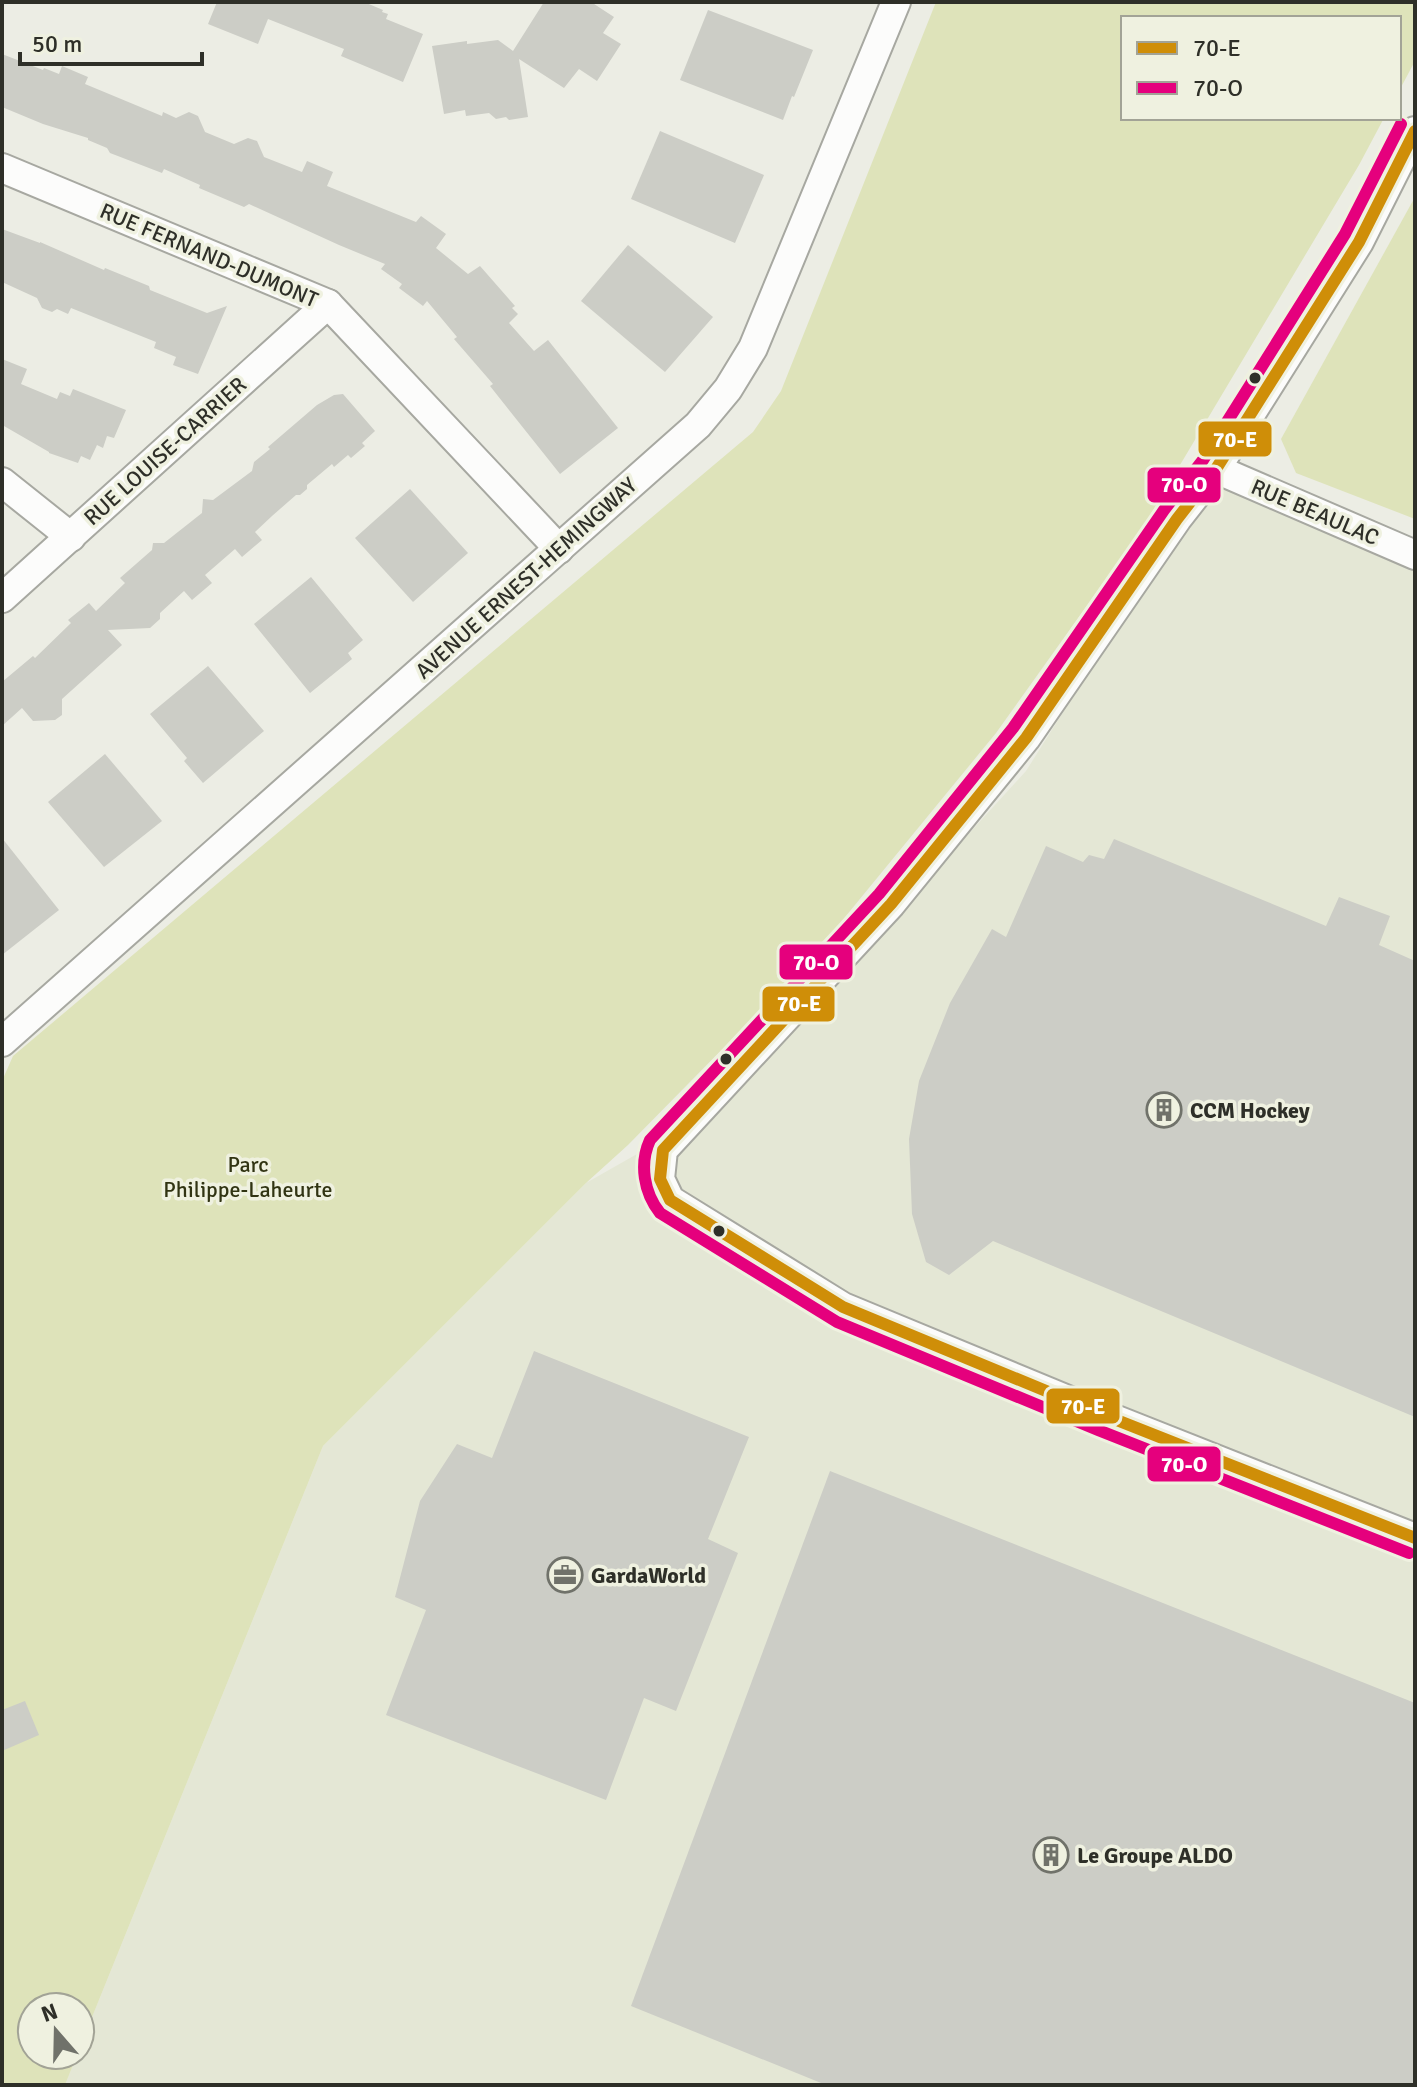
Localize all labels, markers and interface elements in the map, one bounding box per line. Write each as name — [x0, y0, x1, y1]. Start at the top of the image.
scale bar — [20, 16, 202, 66]
legend — [1121, 16, 1401, 120]
text: 50 m — [32, 29, 82, 59]
text: 70-E — [1193, 33, 1241, 63]
text: 70-O — [1193, 73, 1243, 103]
street label: RUE FERNAND-DUMONT — [96, 197, 322, 313]
unlabelled marker — [1247, 370, 1263, 386]
street label: RUE LOUISE-CARRIER — [78, 371, 252, 531]
line badge: 70-E — [1197, 420, 1273, 458]
text: 70-E — [1213, 426, 1257, 453]
line badge: 70-O — [1146, 466, 1222, 504]
street label: AVENUE ERNEST-HEMINGWAY — [410, 471, 642, 685]
text: 70-O — [1161, 471, 1207, 498]
street label: RUE BEAULAC — [1247, 473, 1383, 551]
line badge: 70-O — [778, 943, 854, 981]
text: 70-O — [793, 949, 839, 976]
line badge: 70-E — [761, 985, 836, 1023]
text: 70-E — [777, 990, 821, 1017]
unlabelled marker — [718, 1051, 734, 1067]
building icon: CCM Hockey — [1145, 1091, 1183, 1129]
place label: CCM Hockey — [1190, 1097, 1310, 1124]
park label: Parc Philippe-Laheurte — [163, 1151, 333, 1203]
unlabelled marker — [711, 1223, 727, 1239]
line badge: 70-E — [1045, 1387, 1121, 1425]
text: 70-E — [1061, 1393, 1105, 1420]
line badge: 70-O — [1146, 1445, 1222, 1483]
text: 70-O — [1161, 1451, 1207, 1478]
office icon: GardaWorld — [546, 1556, 584, 1594]
place label: GardaWorld — [591, 1562, 706, 1589]
building icon: Le Groupe ALDO — [1032, 1836, 1070, 1874]
place label: Le Groupe ALDO — [1077, 1842, 1233, 1869]
north arrow — [16, 1991, 96, 2071]
text: N — [38, 1997, 61, 2028]

